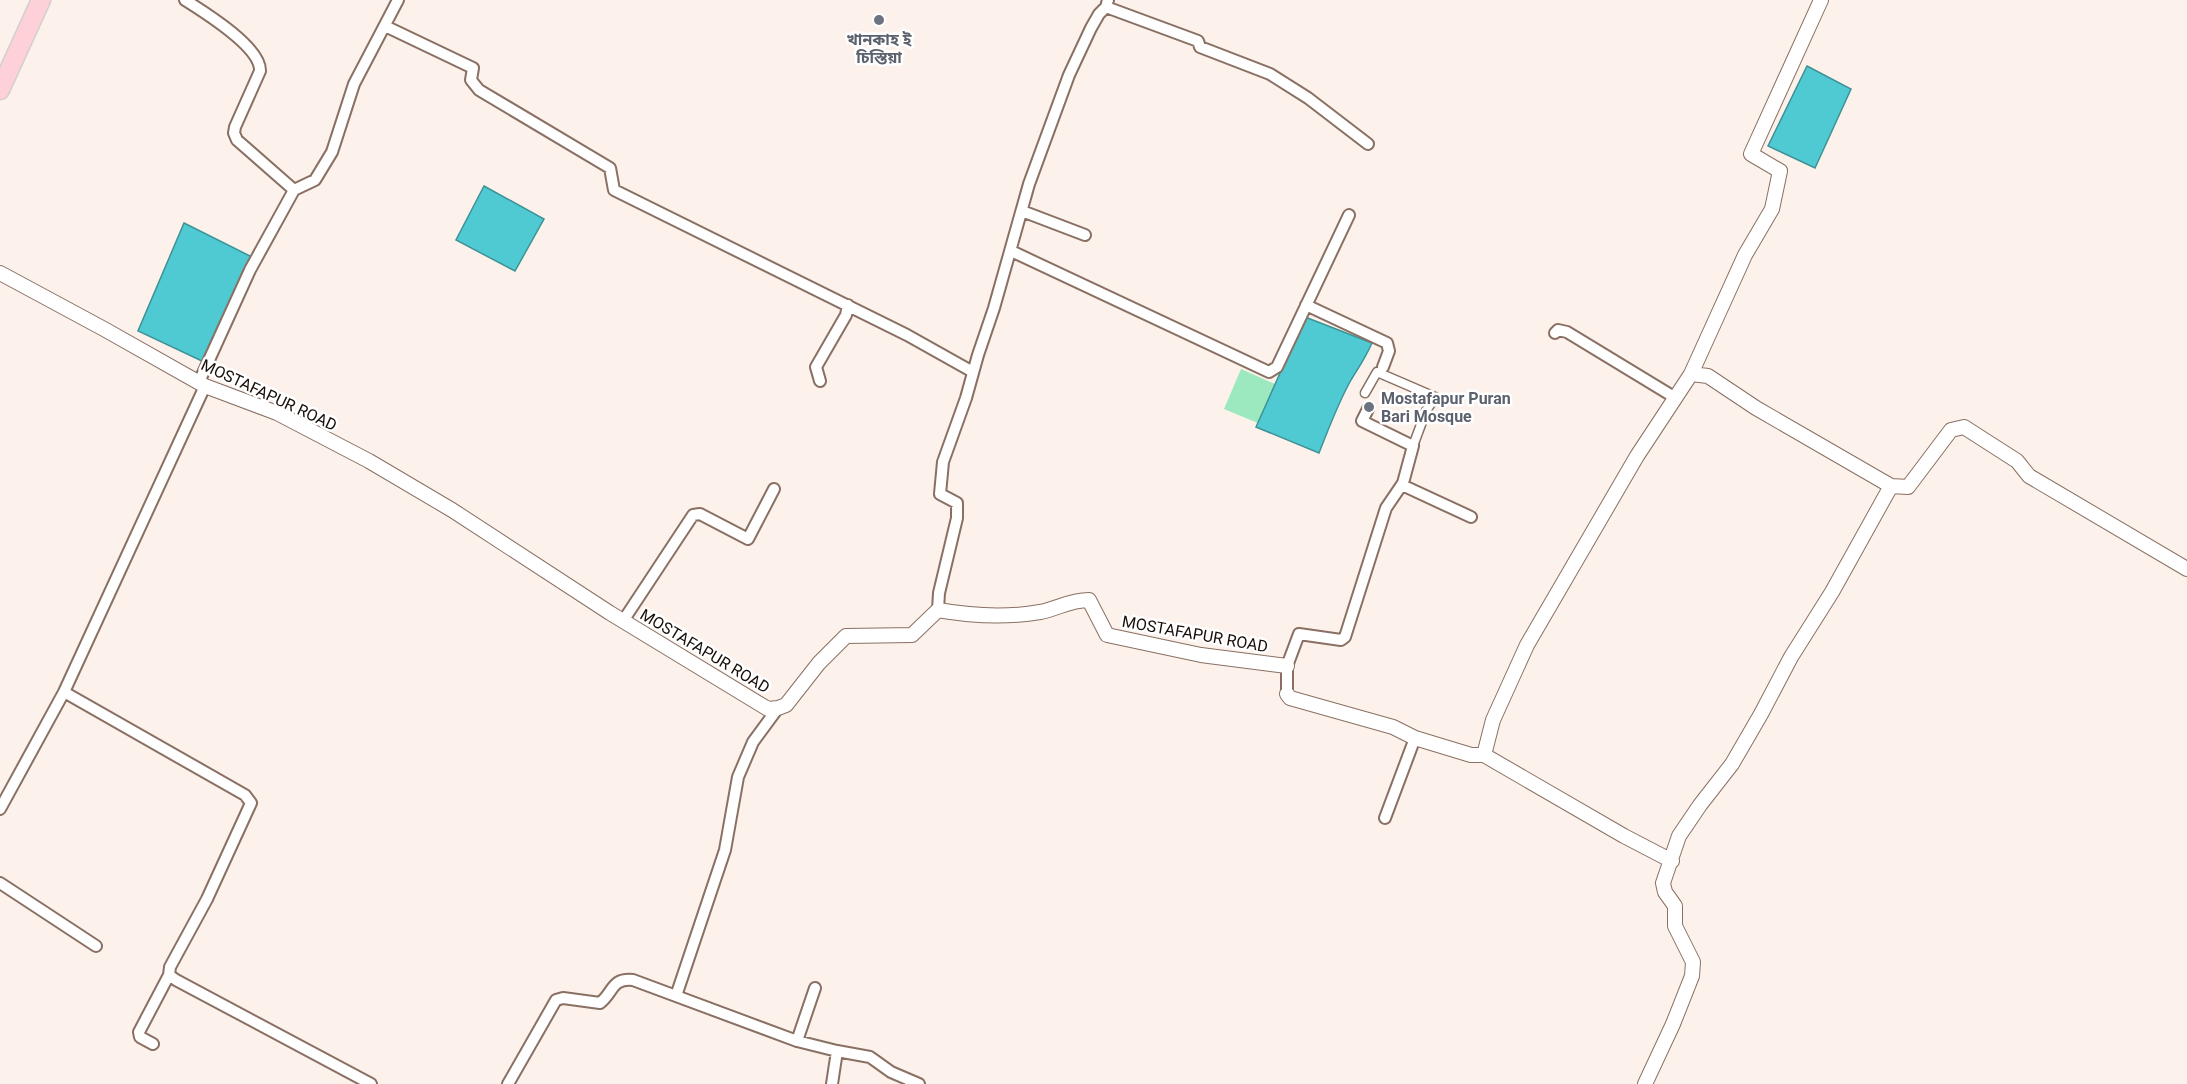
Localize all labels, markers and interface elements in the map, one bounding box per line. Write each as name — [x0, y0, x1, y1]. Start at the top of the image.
marker: খানকাহ ই চিস্তিয়া — [872, 13, 886, 27]
place label: খানকাহ ই চিস্তিয়া — [846, 30, 912, 67]
street label: MOSTAFAPUR ROAD — [198, 355, 340, 435]
place label: Mostafapur Puran Bari Mosque — [1381, 389, 1511, 426]
marker: Mostafapur Puran Bari Mosque — [1362, 400, 1376, 414]
street label: MOSTAFAPUR ROAD — [637, 605, 773, 697]
street label: MOSTAFAPUR ROAD — [1121, 612, 1269, 656]

